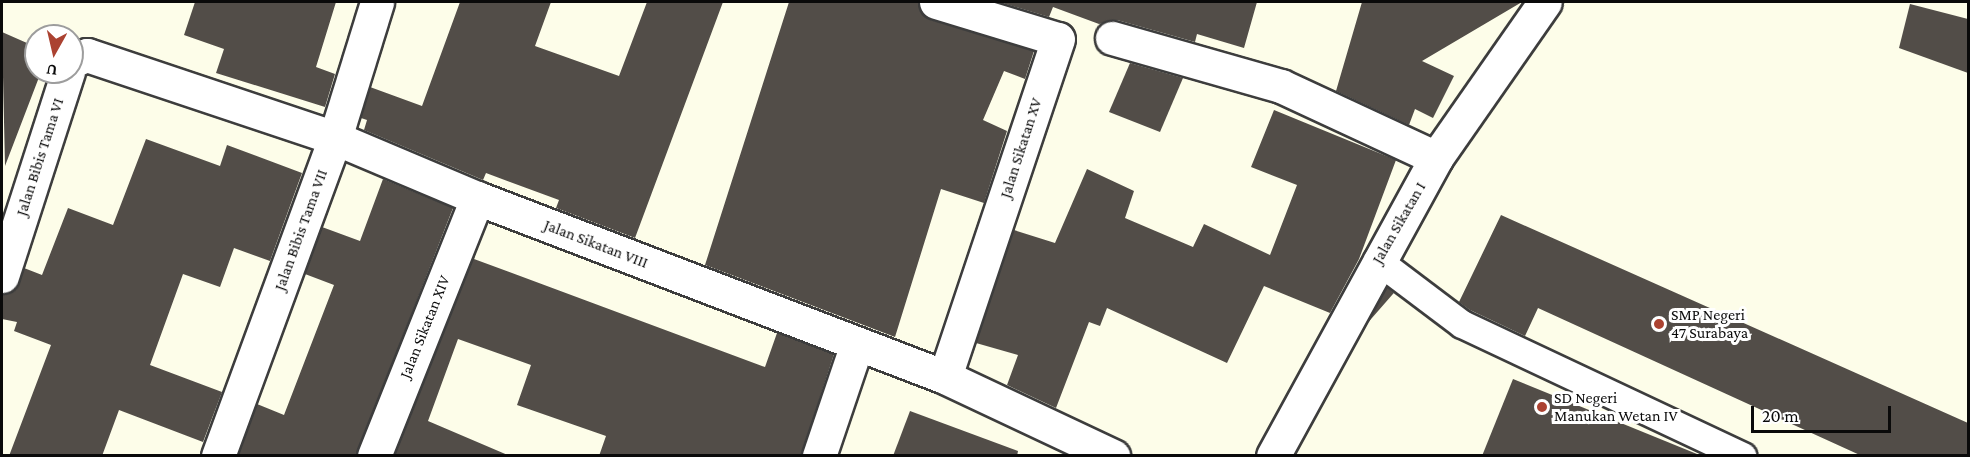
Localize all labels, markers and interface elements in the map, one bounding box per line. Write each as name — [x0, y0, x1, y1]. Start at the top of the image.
north arrow — [24, 24, 84, 84]
text: U — [45, 61, 58, 80]
street label: Jalan Bibis Tama VI — [12, 96, 68, 218]
street label: Jalan Sikatan XV — [996, 96, 1046, 200]
street label: Jalan Bibis Tama VII — [270, 167, 332, 293]
street label: Jalan Sikatan I — [1368, 179, 1430, 267]
street label: Jalan Sikatan VIII — [541, 215, 651, 273]
street label: Jalan Sikatan XIV — [396, 273, 454, 381]
place label: SMP Negeri 47 Surabaya — [1671, 305, 1748, 343]
marker: SMP Negeri 47 Surabaya — [1652, 317, 1666, 331]
place label: SD Negeri Manukan Wetan IV — [1554, 388, 1678, 426]
scale bar — [1754, 394, 1894, 432]
marker: SD Negeri Manukan Wetan IV — [1535, 400, 1549, 414]
text: 20 m — [1762, 406, 1799, 426]

